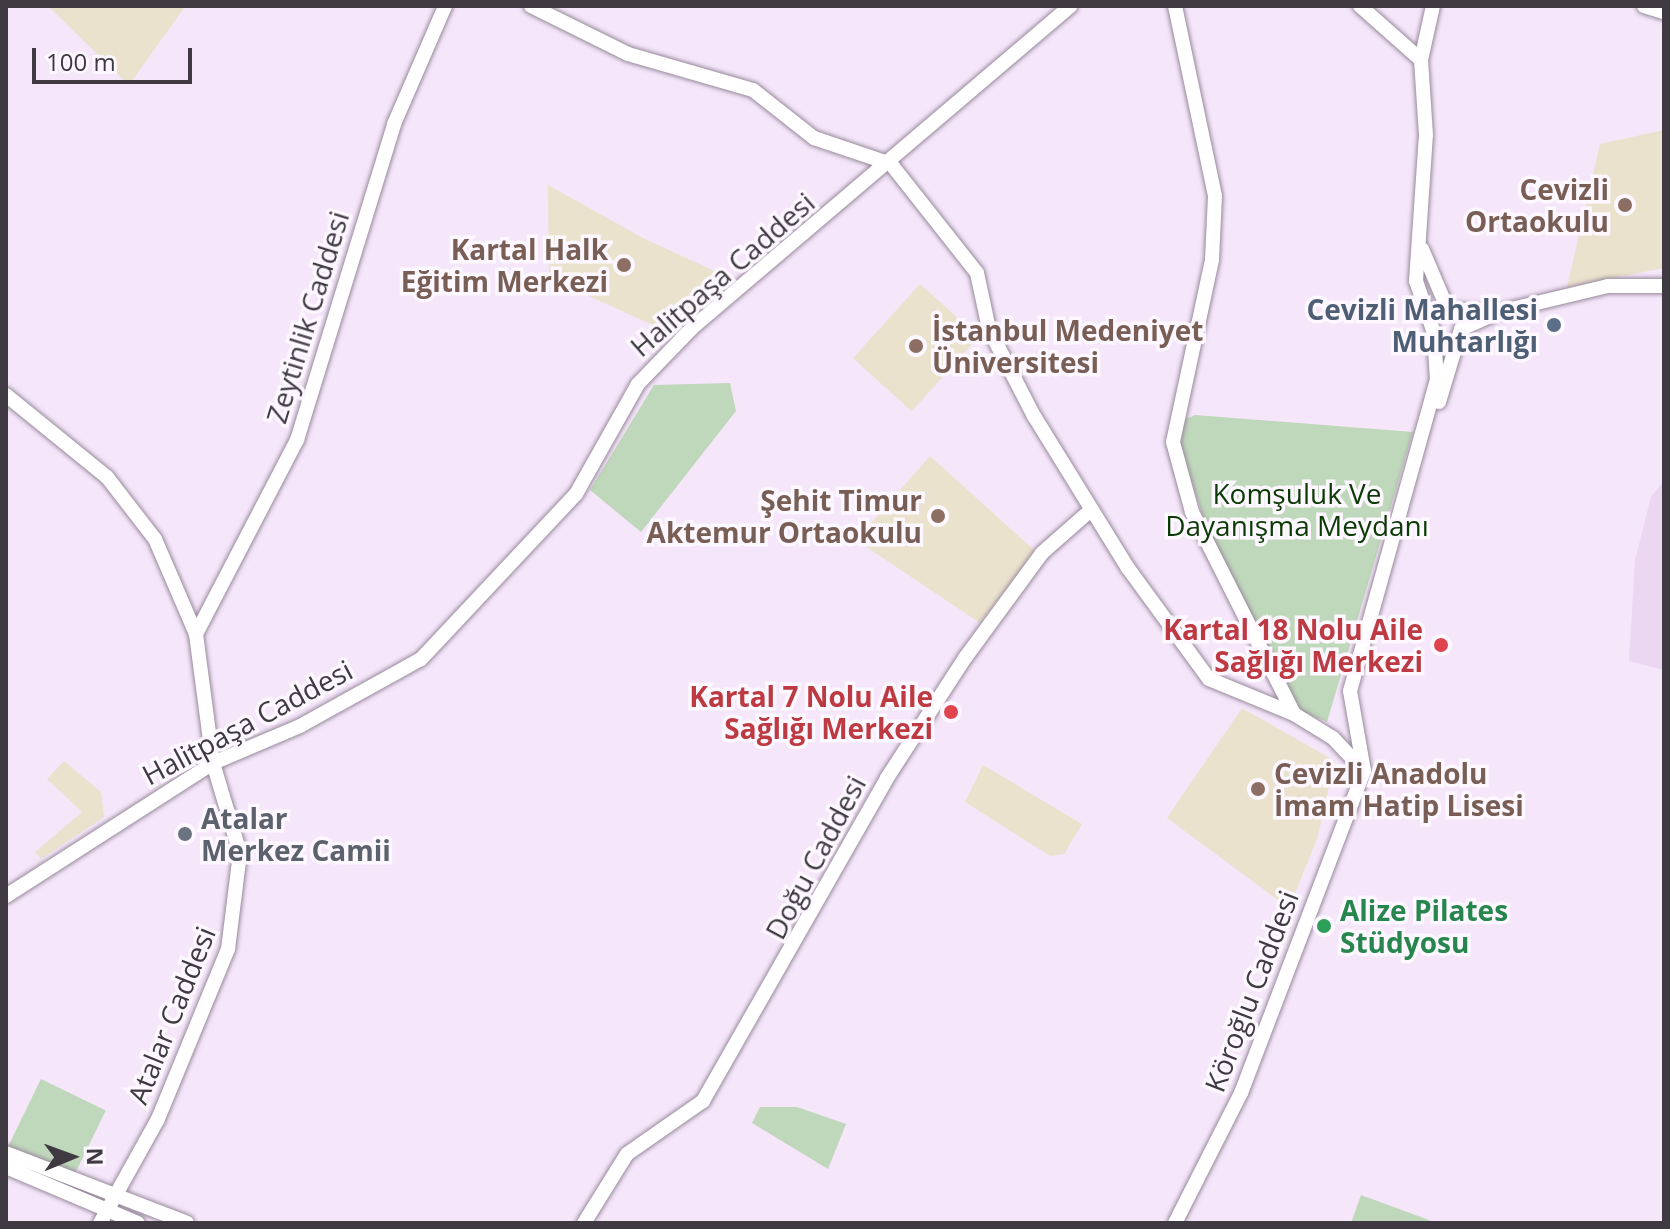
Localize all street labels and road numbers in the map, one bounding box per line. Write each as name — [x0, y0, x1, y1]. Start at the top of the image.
street label: Halitpaşa Caddesi — [623, 185, 821, 363]
street label: Zeytinlik Caddesi — [259, 207, 355, 427]
street label: Halitpaşa Caddesi — [136, 653, 358, 791]
street label: Doğu Caddesi — [758, 769, 872, 945]
street label: Köroğlu Caddesi — [1197, 886, 1305, 1096]
street label: Atalar Caddesi — [120, 921, 222, 1109]

